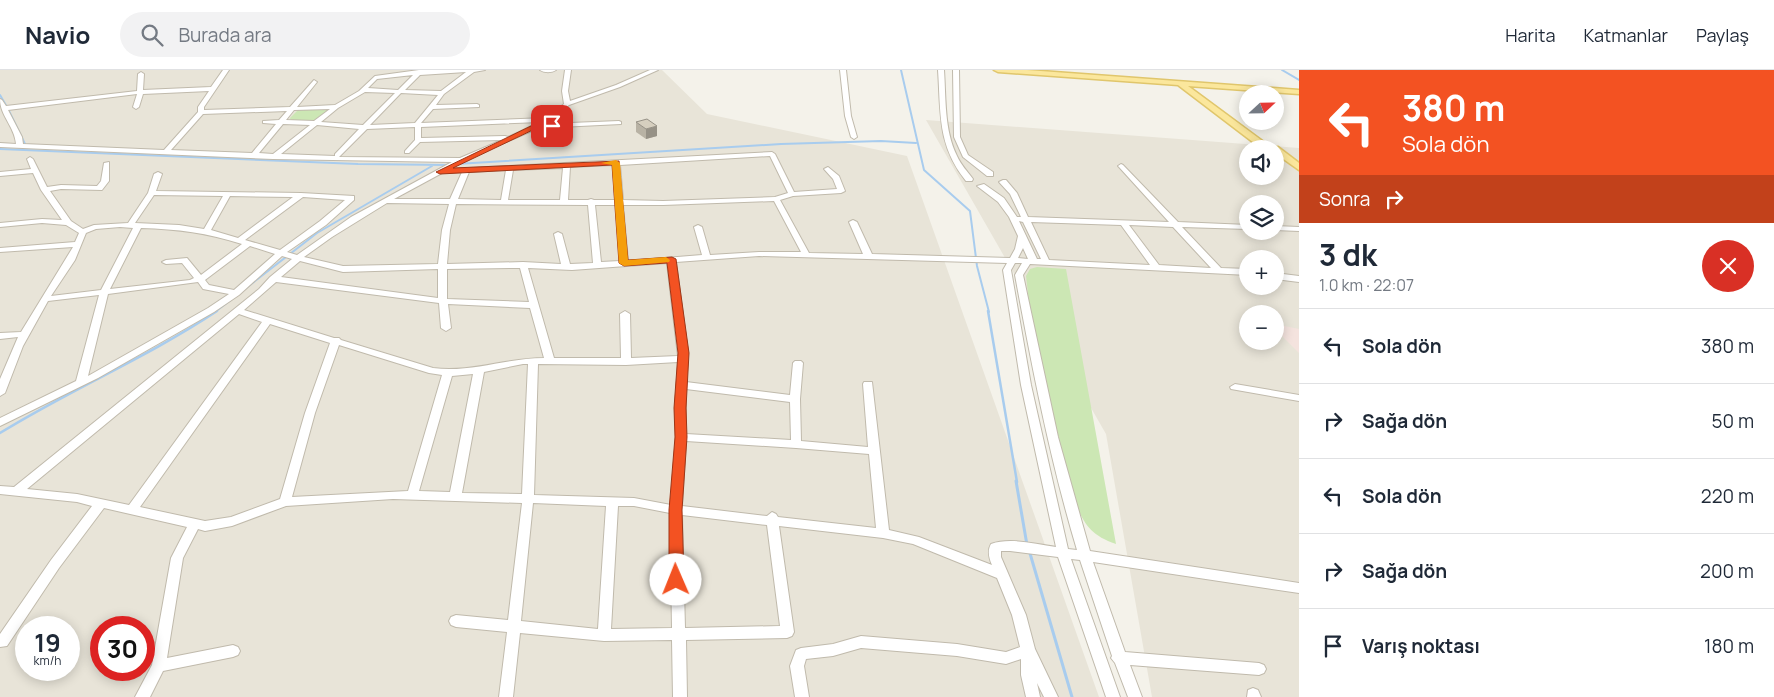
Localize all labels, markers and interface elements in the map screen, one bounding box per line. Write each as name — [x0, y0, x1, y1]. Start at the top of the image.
search box — [120, 12, 470, 57]
text: Navio — [25, 18, 90, 51]
icon: search — [138, 21, 166, 49]
text: Burada ara — [178, 22, 272, 48]
text: Harita — [1505, 23, 1555, 47]
text: Katmanlar — [1583, 23, 1668, 47]
text: Paylaş — [1696, 23, 1749, 47]
text: 380 m — [1402, 84, 1505, 132]
north arrow — [1239, 85, 1284, 130]
map controls — [1239, 85, 1284, 350]
icon: left — [1319, 90, 1384, 155]
pin — [531, 105, 573, 147]
icon: arrive — [538, 112, 566, 140]
text: Sola dön — [1402, 129, 1489, 159]
button: sound — [1239, 140, 1284, 185]
icon: right — [1380, 185, 1408, 213]
text: Sonra — [1319, 186, 1370, 212]
button: layers — [1239, 195, 1284, 240]
text: 3 dk — [1319, 234, 1377, 275]
button: close — [1702, 240, 1754, 292]
button: + — [1239, 250, 1284, 295]
text: 1.0 km · 22:07 — [1319, 274, 1414, 296]
button: − — [1239, 305, 1284, 350]
icon: left — [1319, 332, 1347, 360]
text: Sola dön — [1362, 333, 1442, 359]
text: 380 m — [1701, 333, 1754, 359]
icon: right — [1319, 407, 1347, 435]
text: Sağa dön — [1362, 408, 1447, 434]
text: 50 m — [1712, 408, 1754, 434]
icon: left — [1319, 482, 1347, 510]
text: Sola dön — [1362, 483, 1442, 509]
text: 220 m — [1701, 483, 1754, 509]
position arrow — [649, 553, 701, 605]
icon: right — [1319, 557, 1347, 585]
text: Sağa dön — [1362, 558, 1447, 584]
text: 200 m — [1700, 558, 1754, 584]
speed limit sign: 30 — [90, 616, 155, 681]
text: 19 — [34, 625, 61, 660]
icon: arrive — [1319, 632, 1347, 660]
text: Varış noktası — [1362, 633, 1480, 659]
text: 180 m — [1704, 633, 1754, 659]
text: km/h — [34, 652, 61, 669]

